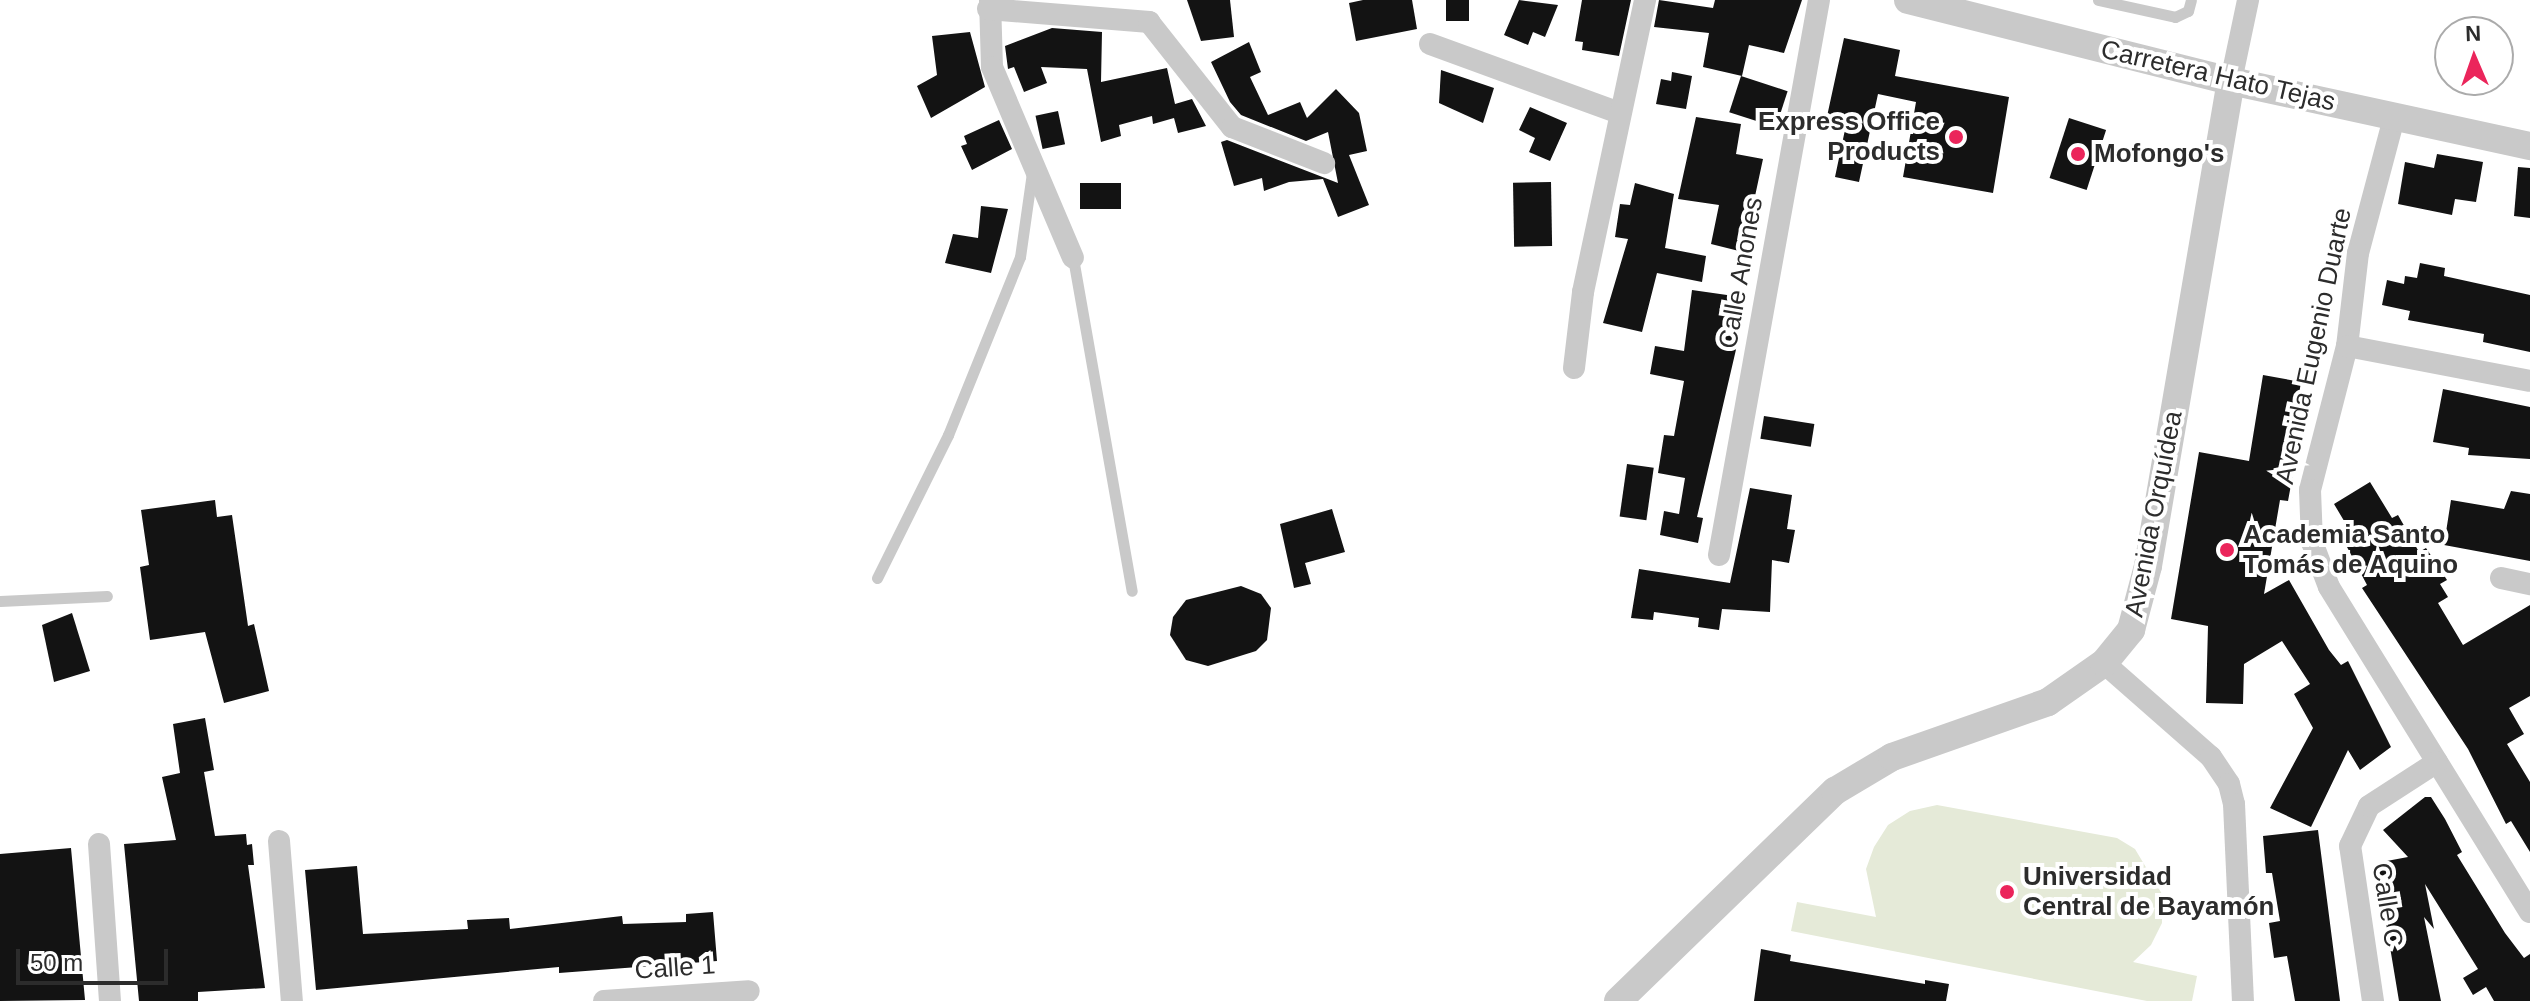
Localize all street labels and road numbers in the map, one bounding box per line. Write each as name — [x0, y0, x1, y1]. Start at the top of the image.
street label: Carretera Hato Tejas — [2098, 34, 2338, 118]
street label: Calle Anones — [1712, 194, 1770, 352]
street label: Avenida Eugenio Duarte — [2269, 205, 2359, 487]
street label: Avenida Orquídea — [2119, 408, 2189, 620]
street label: Calle C — [2365, 860, 2409, 950]
street label: Calle 1 — [634, 950, 716, 986]

